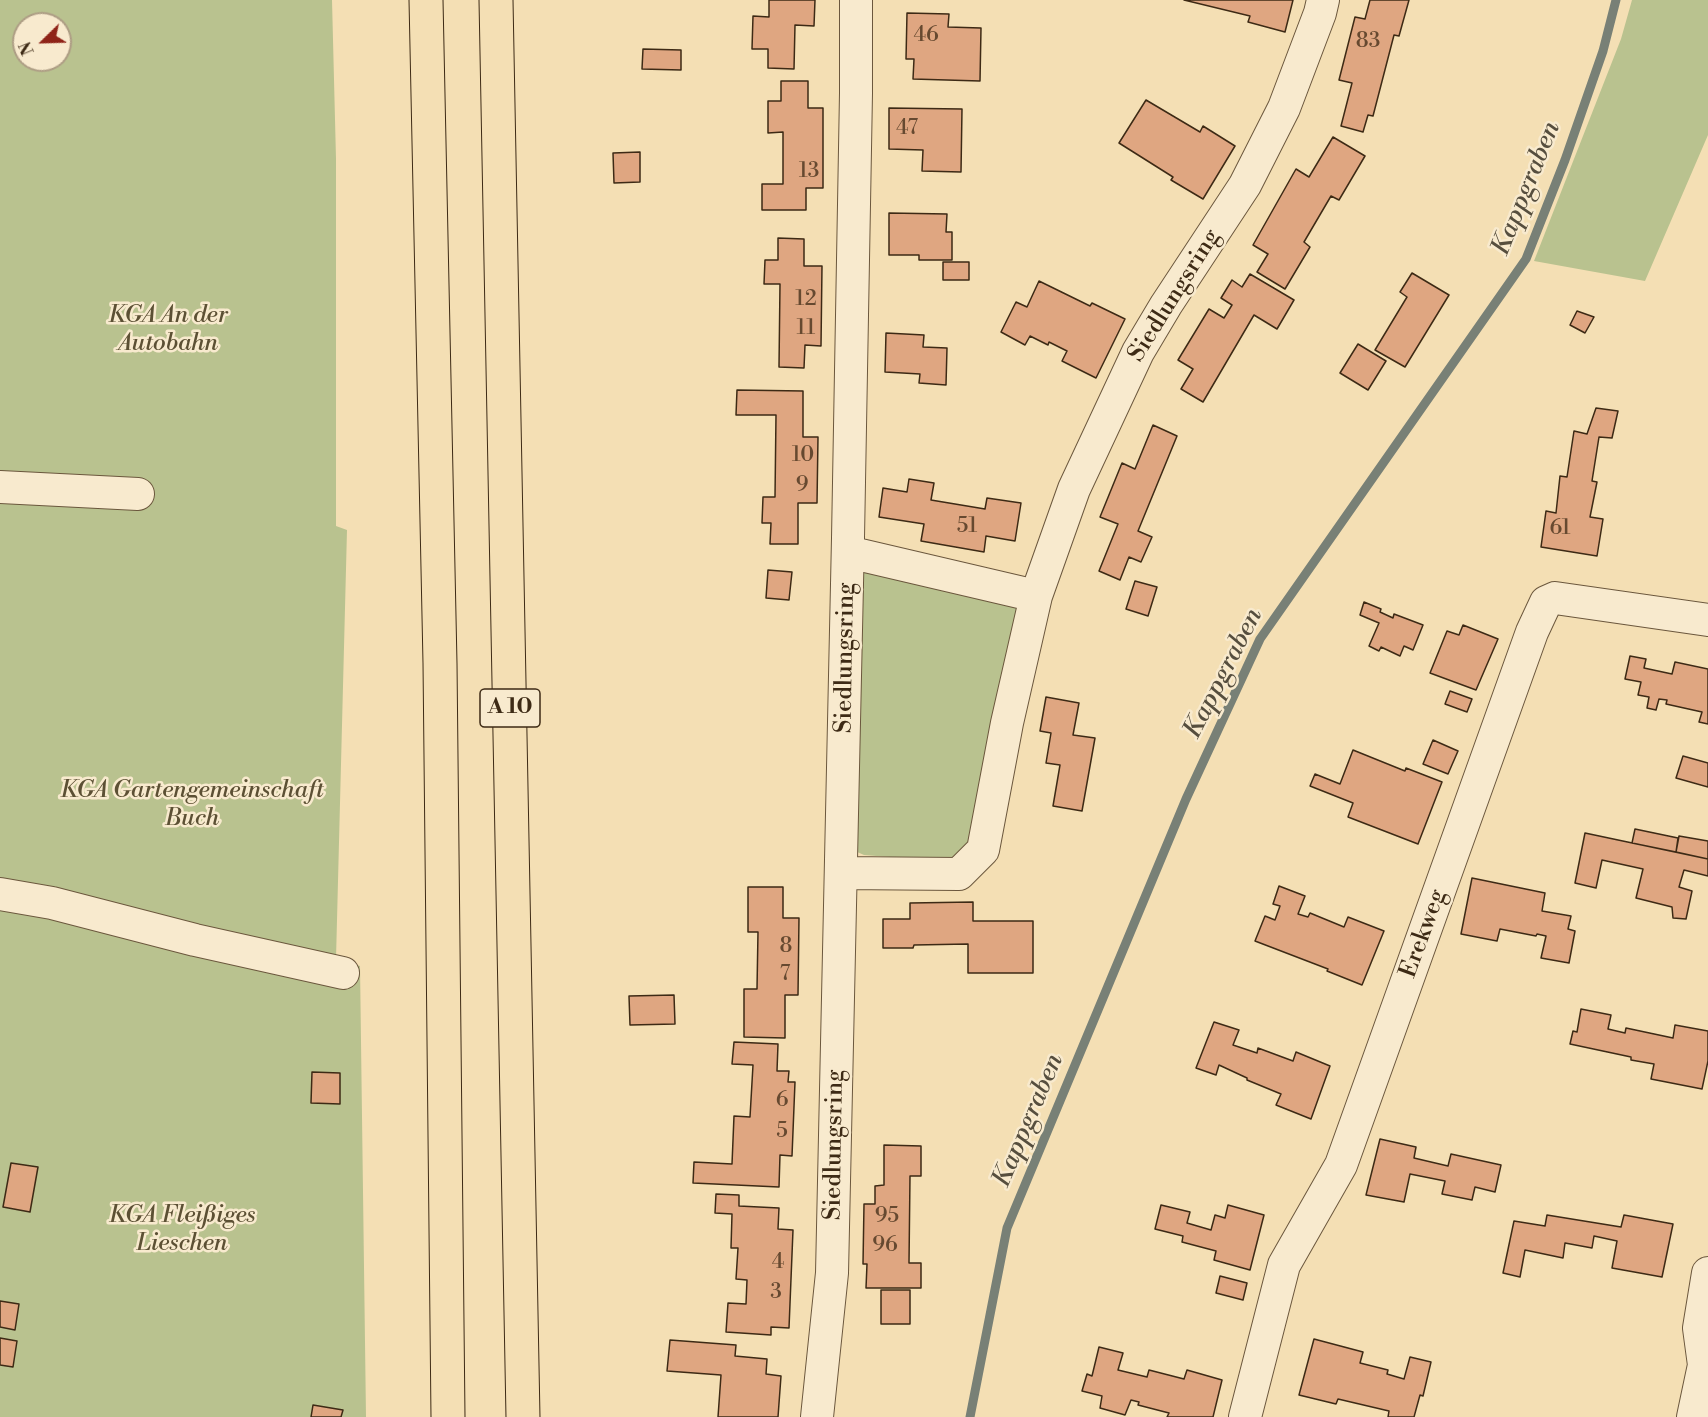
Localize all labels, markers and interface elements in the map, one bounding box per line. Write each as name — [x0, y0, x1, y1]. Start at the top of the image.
north arrow — [12, 12, 72, 72]
house number: 46 — [913, 23, 939, 49]
house number: 83 — [1356, 29, 1380, 55]
text: N — [16, 39, 39, 58]
house number: 47 — [896, 116, 918, 142]
water label: Kappgraben — [1486, 117, 1568, 261]
house number: 13 — [799, 159, 819, 185]
street label: Siedlungsring — [1123, 224, 1227, 368]
house number: 12 — [795, 287, 817, 313]
park label: KGA An der Autobahn — [108, 302, 228, 358]
house number: 11 — [797, 316, 815, 342]
house number: 10 — [792, 443, 814, 469]
house number: 9 — [796, 473, 808, 499]
house number: 51 — [957, 514, 977, 540]
house number: 61 — [1549, 516, 1571, 542]
street label: Siedlungsring — [830, 582, 862, 734]
water label: Kappgraben — [1178, 604, 1270, 744]
road number: A 10 — [480, 689, 540, 727]
park label: KGA Gartengemeinschaft Buch — [60, 777, 324, 833]
street label: Erekweg — [1395, 886, 1453, 982]
house number: 8 — [780, 934, 792, 960]
house number: 7 — [780, 962, 790, 988]
water label: Kappgraben — [987, 1050, 1071, 1192]
street label: Siedlungsring — [819, 1069, 851, 1221]
house number: 6 — [776, 1088, 788, 1114]
house number: 5 — [776, 1119, 788, 1145]
park label: KGA Fleißiges Lieschen — [108, 1202, 256, 1258]
house number: 95 — [875, 1204, 899, 1230]
house number: 96 — [872, 1233, 898, 1259]
house number: 4 — [772, 1250, 784, 1276]
house number: 3 — [770, 1280, 782, 1306]

